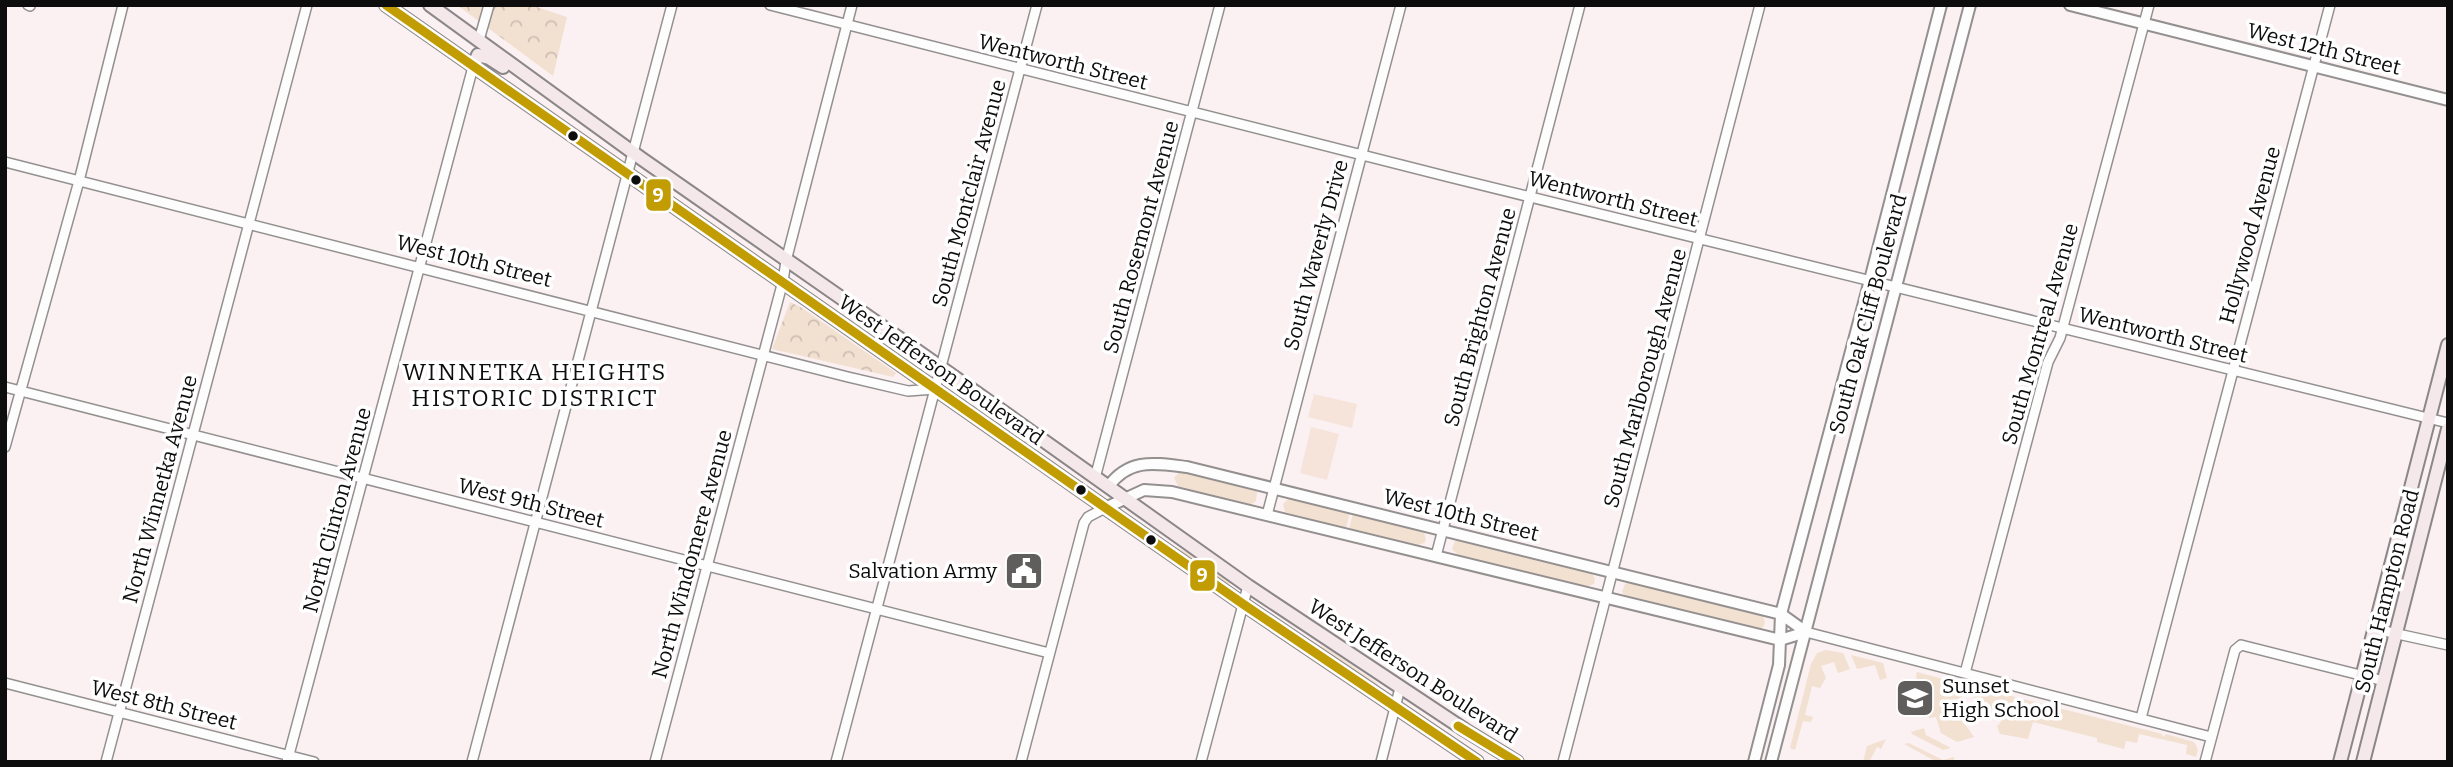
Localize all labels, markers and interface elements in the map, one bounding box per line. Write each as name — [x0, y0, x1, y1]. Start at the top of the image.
street label: West 12th Street — [2245, 17, 2404, 81]
street label: Wentworth Street — [976, 28, 1151, 96]
street label: South Montclair Avenue — [926, 76, 1012, 310]
street label: South Rosemont Avenue — [1097, 118, 1185, 356]
unlabelled marker — [566, 129, 580, 143]
street label: Hollywood Avenue — [2214, 143, 2286, 327]
street label: South Waverly Drive — [1278, 157, 1354, 353]
street label: Wentworth Street — [1526, 165, 1701, 233]
unlabelled marker — [629, 173, 643, 187]
line badge: 9 — [645, 178, 672, 212]
text: 9 — [652, 184, 664, 207]
street label: South Oak Cliff Boulevard — [1823, 191, 1913, 437]
street label: South Brighton Avenue — [1438, 205, 1522, 429]
street label: South Montreal Avenue — [1996, 220, 2084, 448]
street label: West 10th Street — [394, 229, 555, 293]
street label: South Marlborough Avenue — [1598, 245, 1692, 511]
street label: West Jefferson Boulevard — [833, 289, 1049, 451]
street label: Wentworth Street — [2076, 301, 2251, 369]
district label: WINNETKA HEIGHTS HISTORIC DISTRICT — [403, 358, 667, 412]
street label: North Winnetka Avenue — [117, 372, 203, 606]
street label: North Clinton Avenue — [297, 404, 377, 616]
street label: North Windomere Avenue — [646, 427, 738, 681]
street label: West 9th Street — [455, 472, 607, 534]
unlabelled marker — [1074, 483, 1088, 497]
street label: West 10th Street — [1381, 483, 1542, 547]
street label: South Hampton Road — [2349, 487, 2425, 695]
unlabelled marker — [1144, 533, 1158, 547]
public building icon: Salvation Army — [1003, 550, 1045, 592]
place label: Salvation Army — [848, 558, 998, 584]
line badge: 9 — [1189, 559, 1216, 592]
text: 9 — [1196, 564, 1208, 587]
street label: West Jefferson Boulevard — [1303, 594, 1523, 748]
place label: Sunset High School — [1942, 673, 2060, 723]
street label: West 8th Street — [88, 674, 240, 736]
school or university icon: Sunset High School — [1894, 677, 1936, 719]

